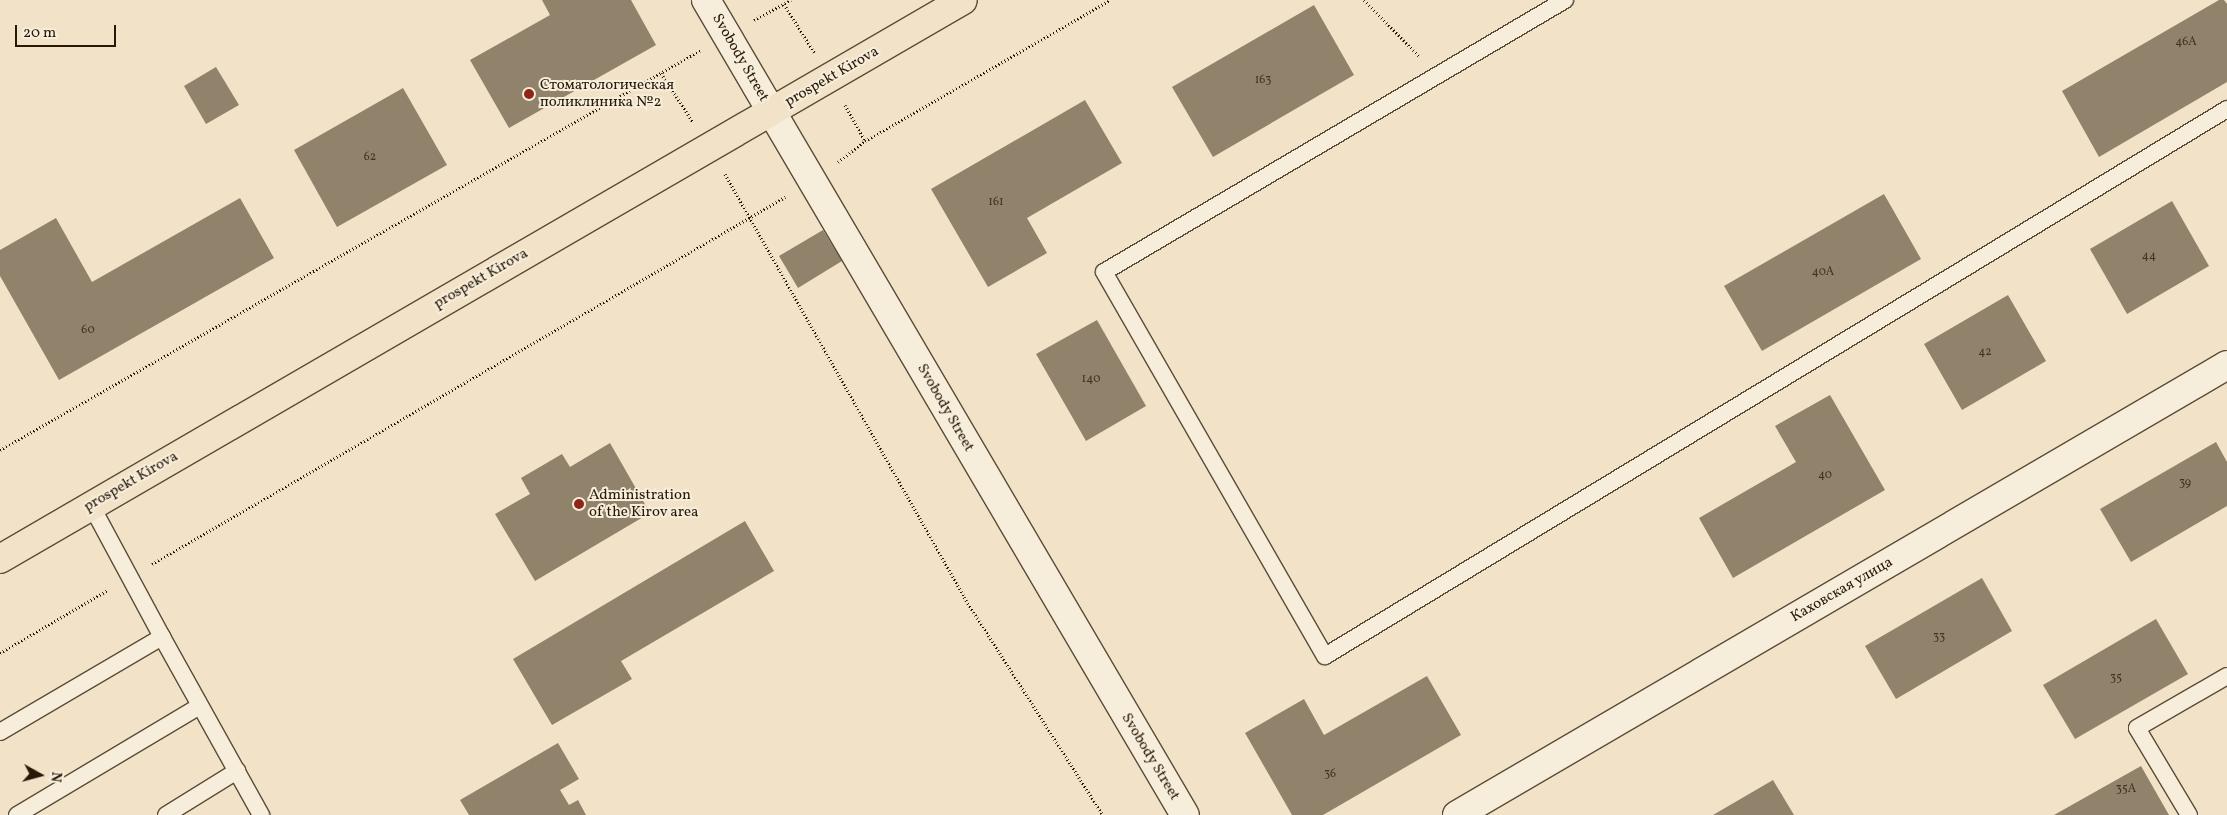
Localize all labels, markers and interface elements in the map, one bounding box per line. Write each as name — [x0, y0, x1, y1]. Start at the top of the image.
street label: Svobody Street — [707, 11, 773, 105]
scale bar — [18, 15, 119, 47]
text: 20 m — [23, 23, 56, 44]
house number: 46А — [2175, 36, 2197, 50]
street label: prospekt Kirova — [782, 43, 882, 111]
house number: 163 — [1255, 74, 1271, 88]
place label: Стоматологическая поликлиника №2 — [540, 76, 674, 111]
marker: Стоматологическая поликлиника №2 — [522, 87, 536, 101]
house number: 62 — [364, 151, 376, 165]
house number: 161 — [988, 196, 1004, 210]
street label: prospekt Kirova — [431, 245, 531, 313]
house number: 44 — [2142, 250, 2156, 264]
house number: 40А — [1812, 266, 1834, 280]
house number: 60 — [81, 324, 95, 338]
house number: 42 — [1978, 346, 1992, 360]
street label: Svobody Street — [912, 361, 978, 455]
house number: 140 — [1082, 373, 1100, 387]
street label: prospekt Kirova — [81, 448, 181, 516]
house number: 40 — [1818, 469, 1832, 483]
house number: 39 — [2179, 477, 2191, 491]
place label: Administration of the Kirov area — [589, 486, 697, 521]
marker: Administration of the Kirov area — [573, 498, 585, 510]
street label: Каховская улица — [1788, 553, 1896, 627]
house number: 33 — [1933, 631, 1945, 645]
house number: 35 — [2110, 672, 2122, 686]
street label: Svobody Street — [1117, 710, 1183, 804]
north arrow — [15, 750, 65, 800]
house number: 36 — [1324, 768, 1336, 782]
text: N — [45, 771, 65, 783]
house number: 35А — [2116, 783, 2136, 797]

